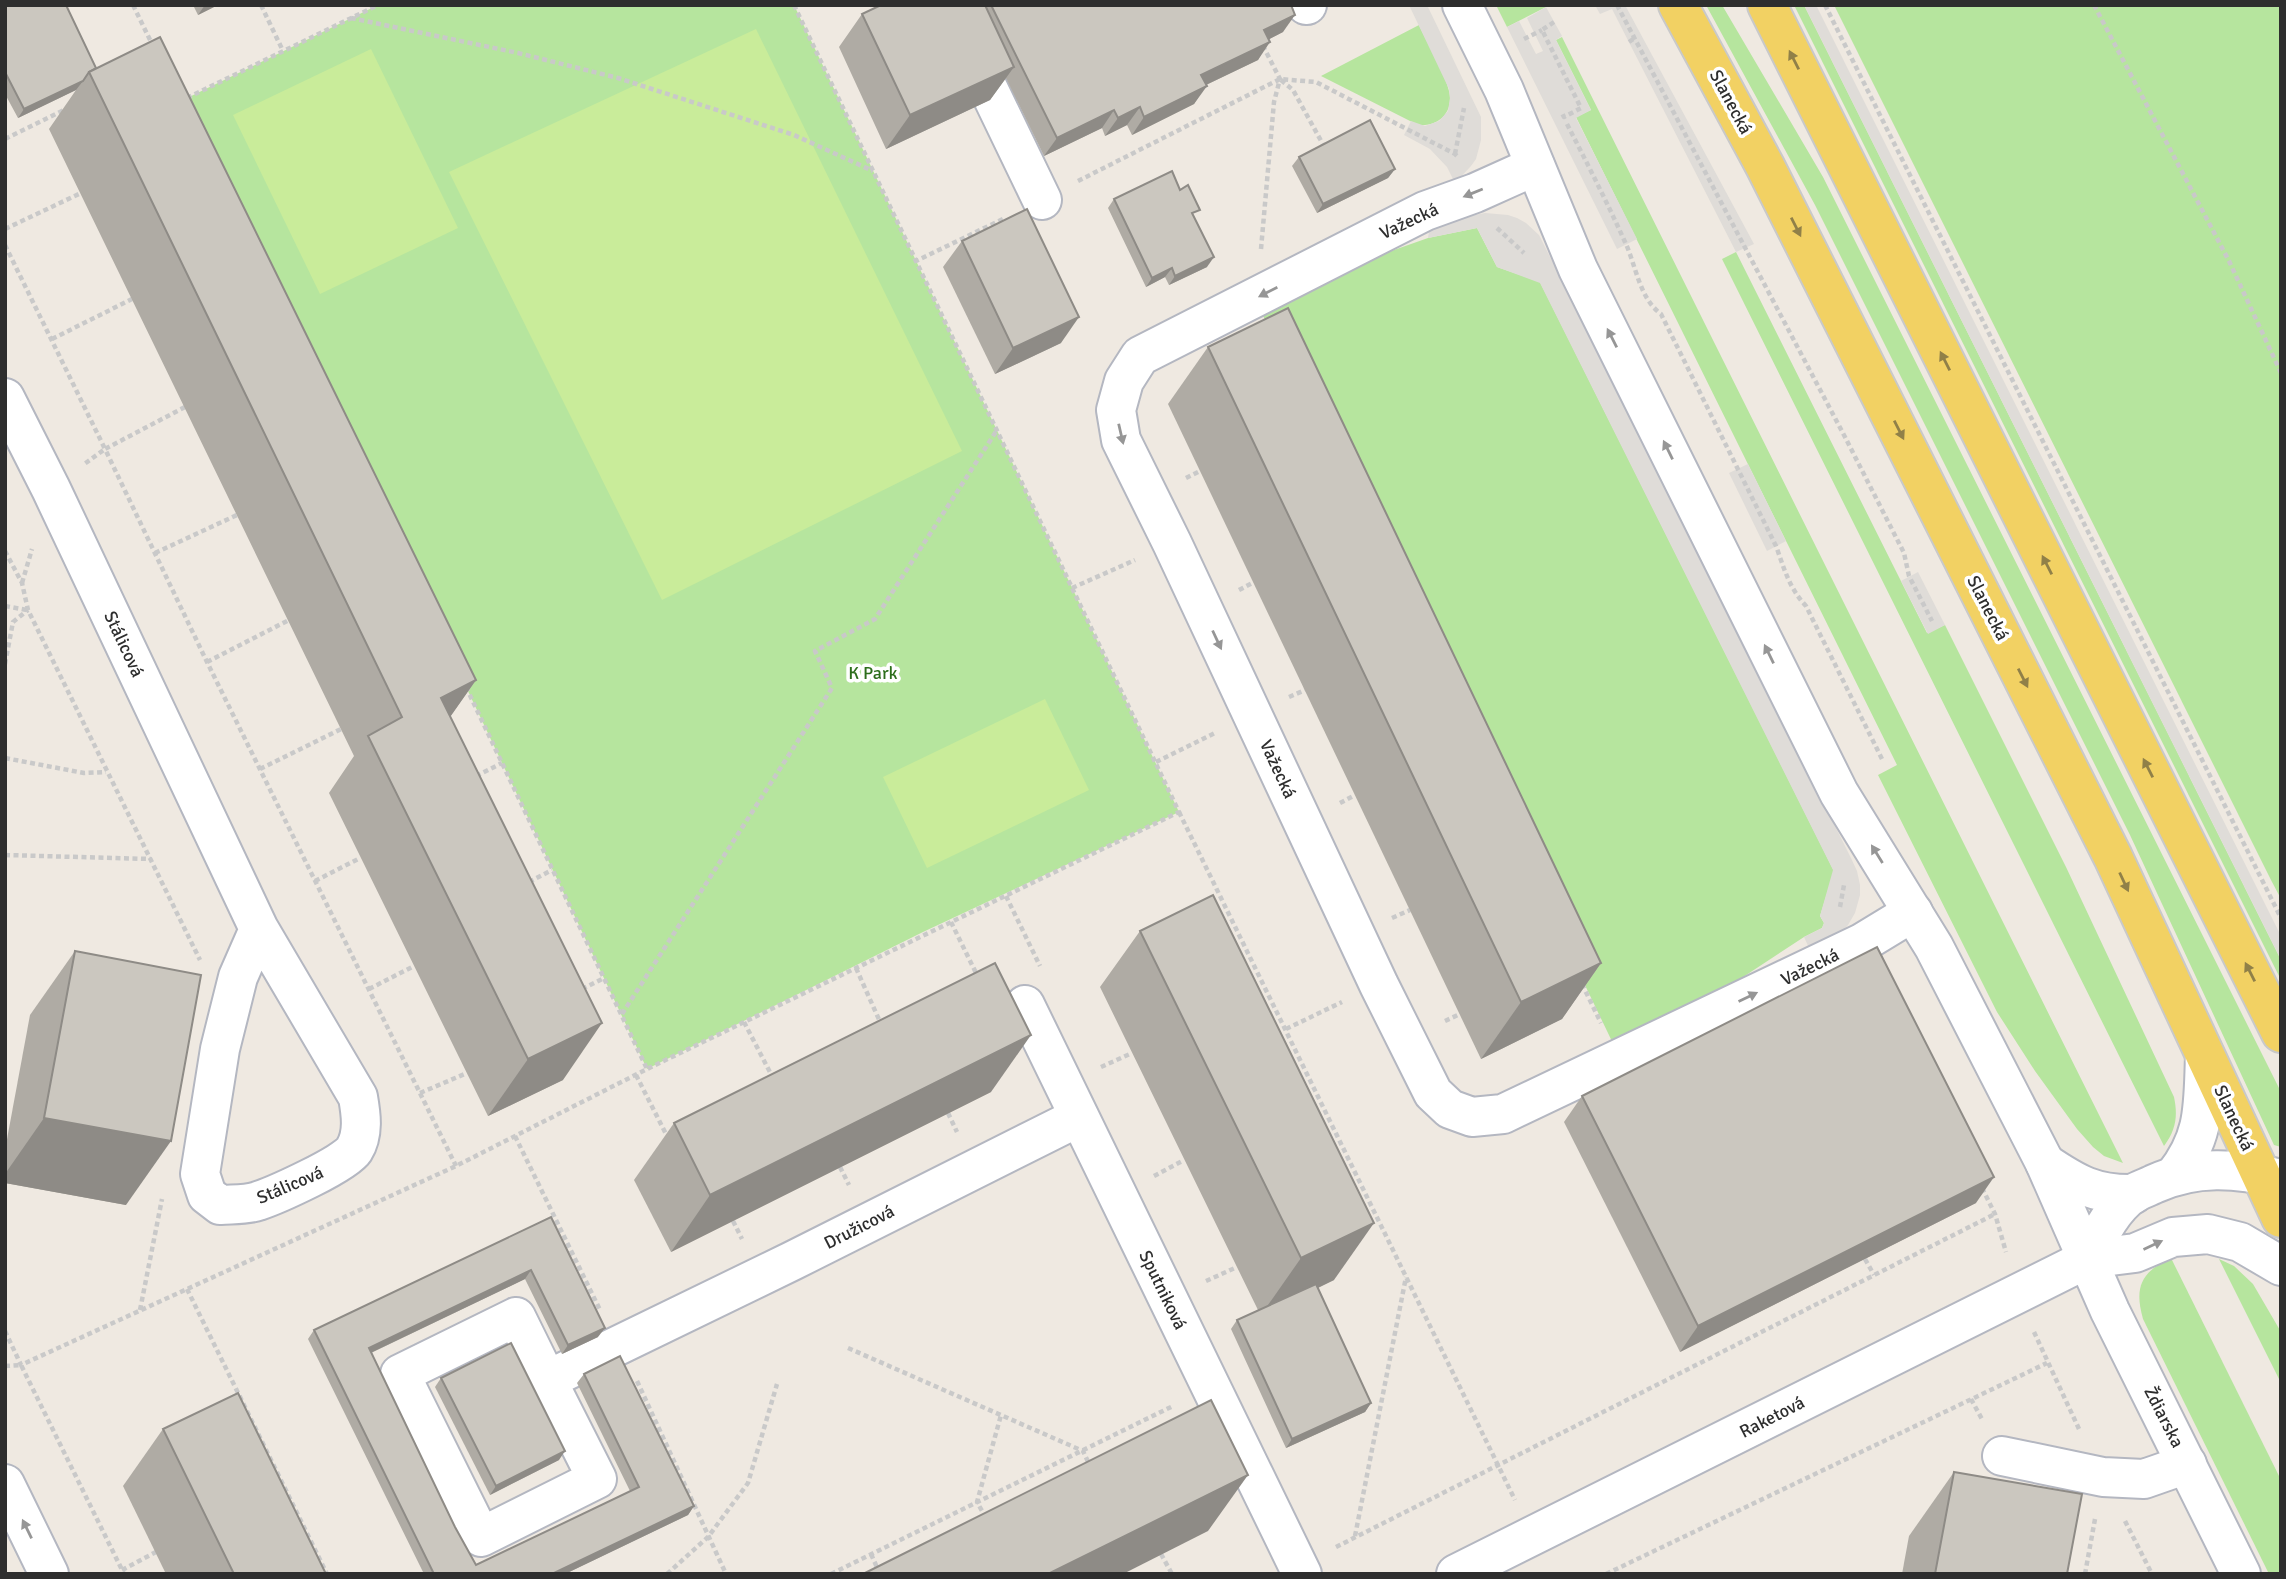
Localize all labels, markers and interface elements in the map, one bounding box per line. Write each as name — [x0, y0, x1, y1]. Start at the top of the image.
one-way arrow — [1789, 50, 1800, 70]
street label: Slanecká — [1705, 66, 1757, 138]
one-way arrow — [1462, 188, 1483, 199]
street label: Važecká — [1376, 198, 1442, 244]
one-way arrow — [1790, 217, 1801, 237]
one-way arrow — [1258, 286, 1278, 297]
one-way arrow — [1607, 328, 1618, 348]
one-way arrow — [1939, 351, 1950, 371]
one-way arrow — [1893, 420, 1904, 440]
one-way arrow — [1116, 423, 1127, 445]
one-way arrow — [1662, 440, 1674, 460]
one-way arrow — [2041, 555, 2052, 575]
street label: Slanecká — [1962, 572, 2014, 644]
street label: Stálicová — [99, 607, 149, 681]
one-way arrow — [1211, 630, 1223, 650]
one-way arrow — [1764, 644, 1775, 664]
park label: K Park — [848, 662, 898, 684]
one-way arrow — [2018, 668, 2029, 688]
street label: Važecká — [1255, 736, 1301, 802]
one-way arrow — [2143, 758, 2154, 778]
one-way arrow — [1870, 845, 1883, 864]
one-way arrow — [2119, 871, 2130, 892]
street label: Važecká — [1777, 943, 1843, 991]
one-way arrow — [2245, 962, 2256, 982]
one-way arrow — [1738, 991, 1758, 1003]
street label: Slanecká — [2209, 1082, 2259, 1154]
street label: Stálicová — [253, 1161, 327, 1209]
street label: Družicová — [820, 1200, 898, 1254]
one-way arrow — [2143, 1239, 2163, 1250]
street label: Sputniková — [1134, 1247, 1192, 1333]
street label: Ždiarska — [2139, 1383, 2189, 1451]
street label: Raketová — [1736, 1391, 1808, 1443]
one-way arrow — [21, 1519, 33, 1539]

